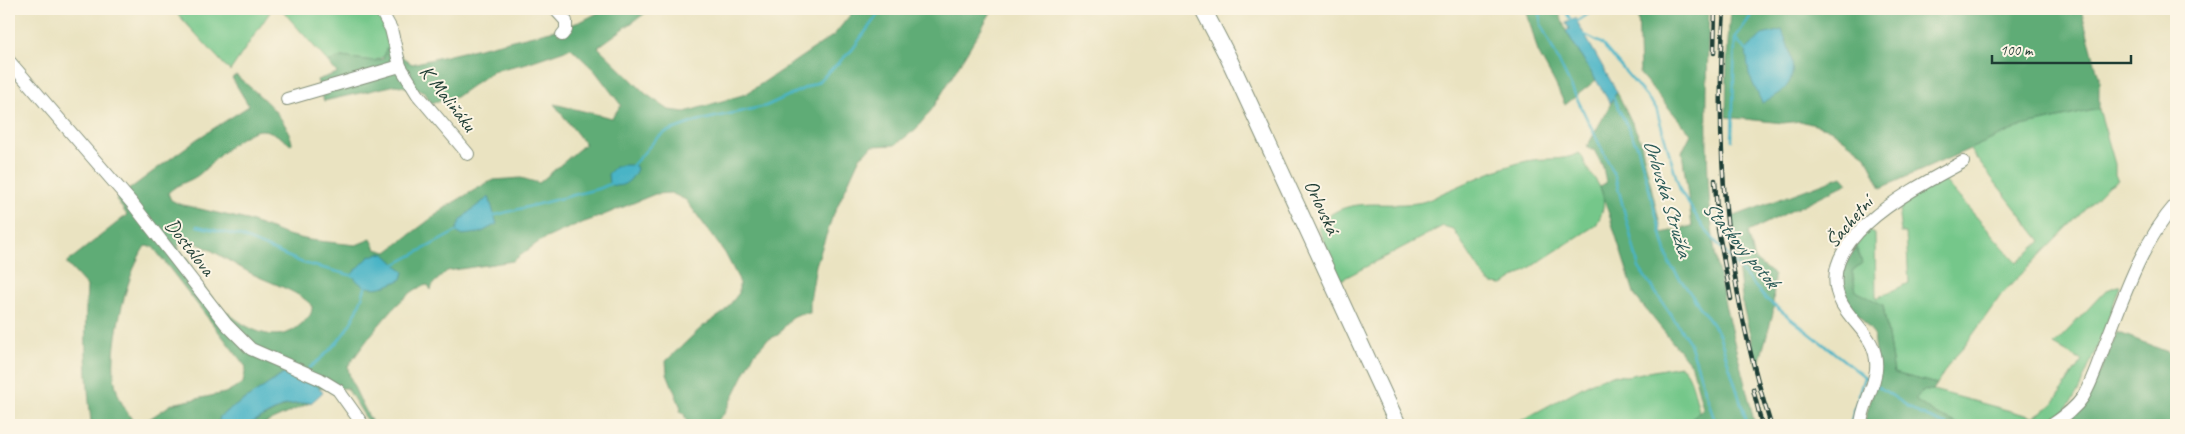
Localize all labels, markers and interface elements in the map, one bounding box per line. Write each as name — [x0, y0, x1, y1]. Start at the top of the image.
scale bar — [1992, 32, 2131, 64]
text: 100 m — [2000, 41, 2034, 60]
street label: K Maliňáku — [414, 60, 483, 138]
water label: Orlovská Stružka — [1638, 136, 1699, 262]
street label: Orlovská — [1299, 176, 1346, 240]
street label: Šachetní — [1820, 188, 1881, 253]
water label: Statkový potok — [1697, 195, 1788, 296]
street label: Dostálova — [160, 213, 221, 282]

